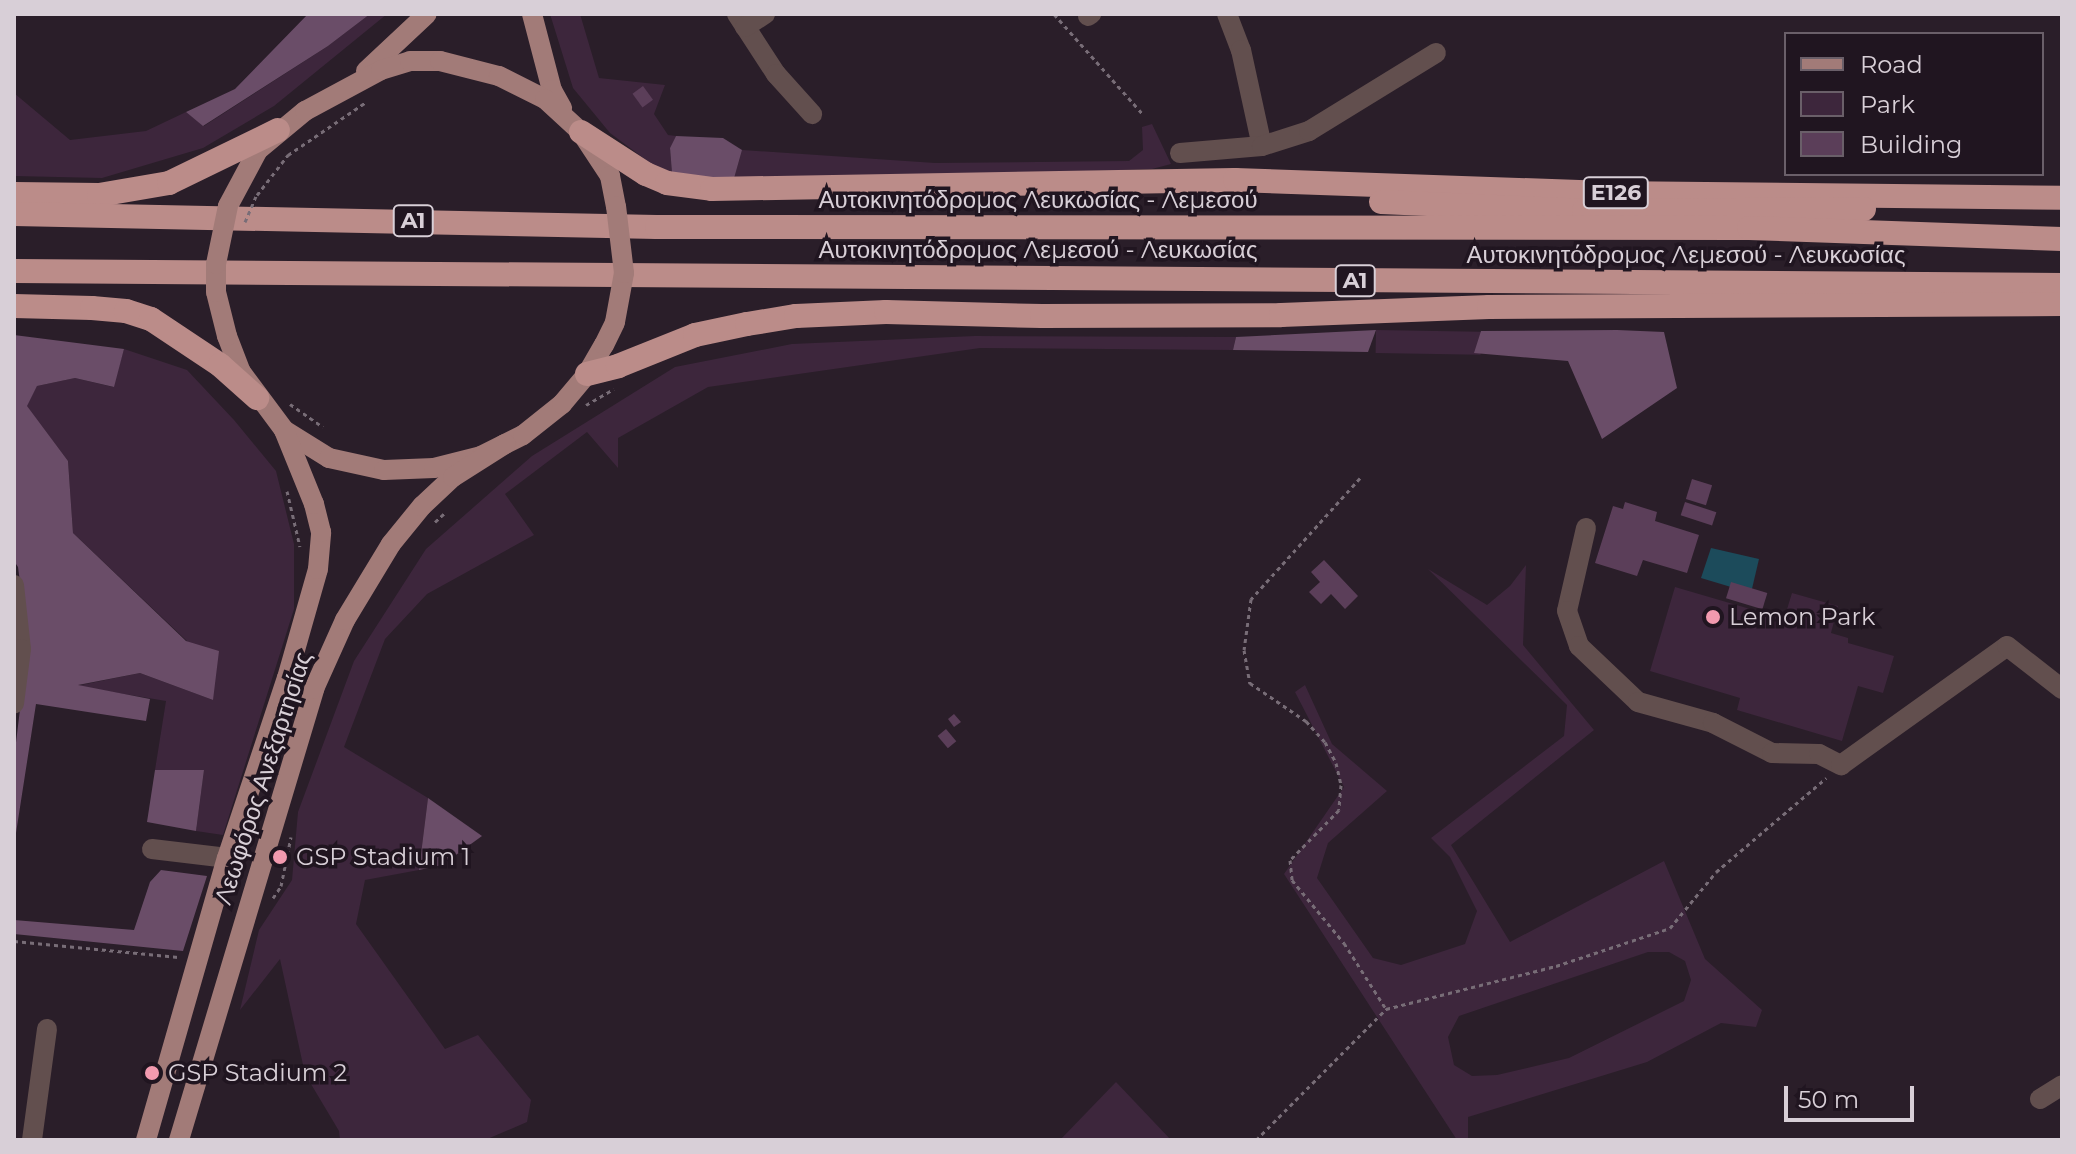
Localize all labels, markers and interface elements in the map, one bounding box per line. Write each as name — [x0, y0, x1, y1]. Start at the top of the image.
legend — [1784, 32, 2044, 176]
text: Road — [1860, 50, 1923, 79]
text: Park — [1860, 90, 1915, 119]
text: Building — [1860, 130, 1963, 159]
road number: E126 — [1582, 175, 1650, 211]
street label: Αυτοκινητόδρομος Λευκωσίας - Λεμεσού — [818, 186, 1258, 214]
road number: A1 — [391, 203, 435, 239]
street label: Αυτοκινητόδρομος Λεμεσού - Λευκωσίας — [818, 236, 1258, 264]
street label: Αυτοκινητόδρομος Λεμεσού - Λευκωσίας — [1466, 241, 1906, 269]
road number: A1 — [1333, 263, 1377, 299]
place label: Lemon Park — [1729, 603, 1875, 631]
marker: Lemon Park — [1704, 608, 1722, 626]
street label: Λεωφόρος Ανεξαρτησίας — [209, 648, 317, 908]
place label: GSP Stadium 1 — [296, 843, 470, 871]
marker: GSP Stadium 1 — [271, 848, 289, 866]
place label: GSP Stadium 2 — [168, 1059, 347, 1087]
marker: GSP Stadium 2 — [143, 1064, 161, 1082]
scale bar — [1788, 1070, 1918, 1120]
text: 50 m — [1798, 1085, 1859, 1114]

